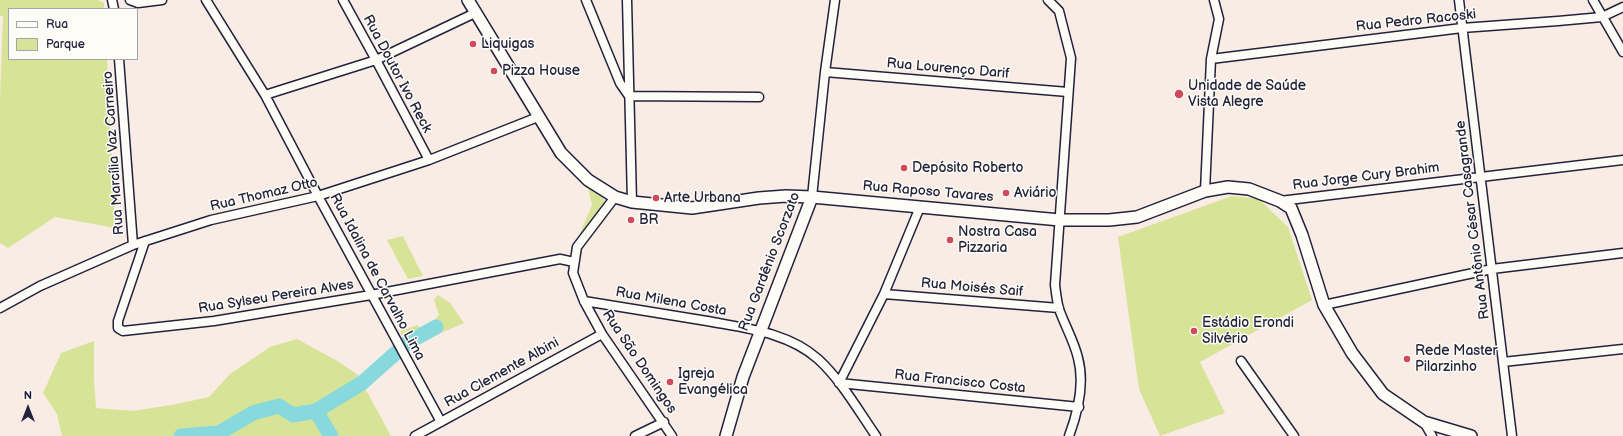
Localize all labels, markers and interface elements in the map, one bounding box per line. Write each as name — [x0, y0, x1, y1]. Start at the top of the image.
street label: Rua Pedro Racoski — [1355, 6, 1477, 36]
legend — [8, 8, 138, 60]
street label: Rua Doutor Ivo Reck — [359, 12, 435, 136]
text: Rua — [46, 17, 68, 32]
place label: Liquigas — [481, 36, 535, 52]
text: Parque — [46, 37, 85, 52]
marker: Liquigas — [468, 39, 478, 49]
street label: Rua Lourenço Darif — [886, 55, 1010, 83]
place label: Pizza House — [502, 63, 580, 79]
marker: Pizza House — [489, 66, 499, 76]
street label: Rua Marcília Vaz Carneiro — [100, 71, 128, 235]
place label: Unidade de Saúde Vista Alegre — [1188, 78, 1306, 110]
marker: Unidade de Saúde Vista Alegre — [1173, 88, 1185, 100]
street label: Rua Antônio César Casagrande — [1452, 120, 1494, 320]
place label: Depósito Roberto — [912, 160, 1023, 176]
street label: Rua Jorge Cury Brahim — [1292, 160, 1440, 194]
marker: Depósito Roberto — [899, 163, 909, 173]
street label: Rua Thomaz Otto — [209, 174, 319, 216]
street label: Rua Raposo Tavares — [862, 178, 994, 206]
place label: Aviário — [1014, 185, 1056, 201]
marker: Aviário — [1001, 188, 1011, 198]
place label: Arte Urbana — [664, 190, 741, 206]
street label: Rua Gardênio Scorzato — [736, 190, 804, 334]
street label: Rua Idalina de Carvalho Lima — [326, 191, 428, 363]
marker: Arte Urbana — [651, 193, 661, 203]
place label: BR — [639, 212, 659, 228]
marker: BR — [626, 215, 636, 225]
place label: Nostra Casa Pizzaria — [958, 224, 1037, 256]
marker: Nostra Casa Pizzaria — [945, 235, 955, 245]
street label: Rua Moisés Saif — [920, 275, 1024, 301]
street label: Rua Sylseu Pereira Alves — [197, 276, 355, 318]
street label: Rua Milena Costa — [614, 284, 728, 320]
street label: Rua São Domingos — [598, 307, 680, 417]
place label: Estádio Erondi Silvério — [1202, 315, 1294, 348]
marker: Estádio Erondi Silvério — [1189, 326, 1199, 336]
street label: Rua Clemente Albini — [442, 335, 562, 411]
place label: Rede Master Pilarzinho — [1415, 343, 1498, 376]
marker: Rede Master Pilarzinho — [1402, 354, 1412, 364]
place label: Igreja Evangélica — [678, 366, 748, 398]
street label: Rua Francisco Costa — [894, 367, 1026, 397]
marker: Igreja Evangélica — [665, 377, 675, 387]
north arrow — [8, 388, 48, 428]
text: N — [24, 389, 32, 402]

